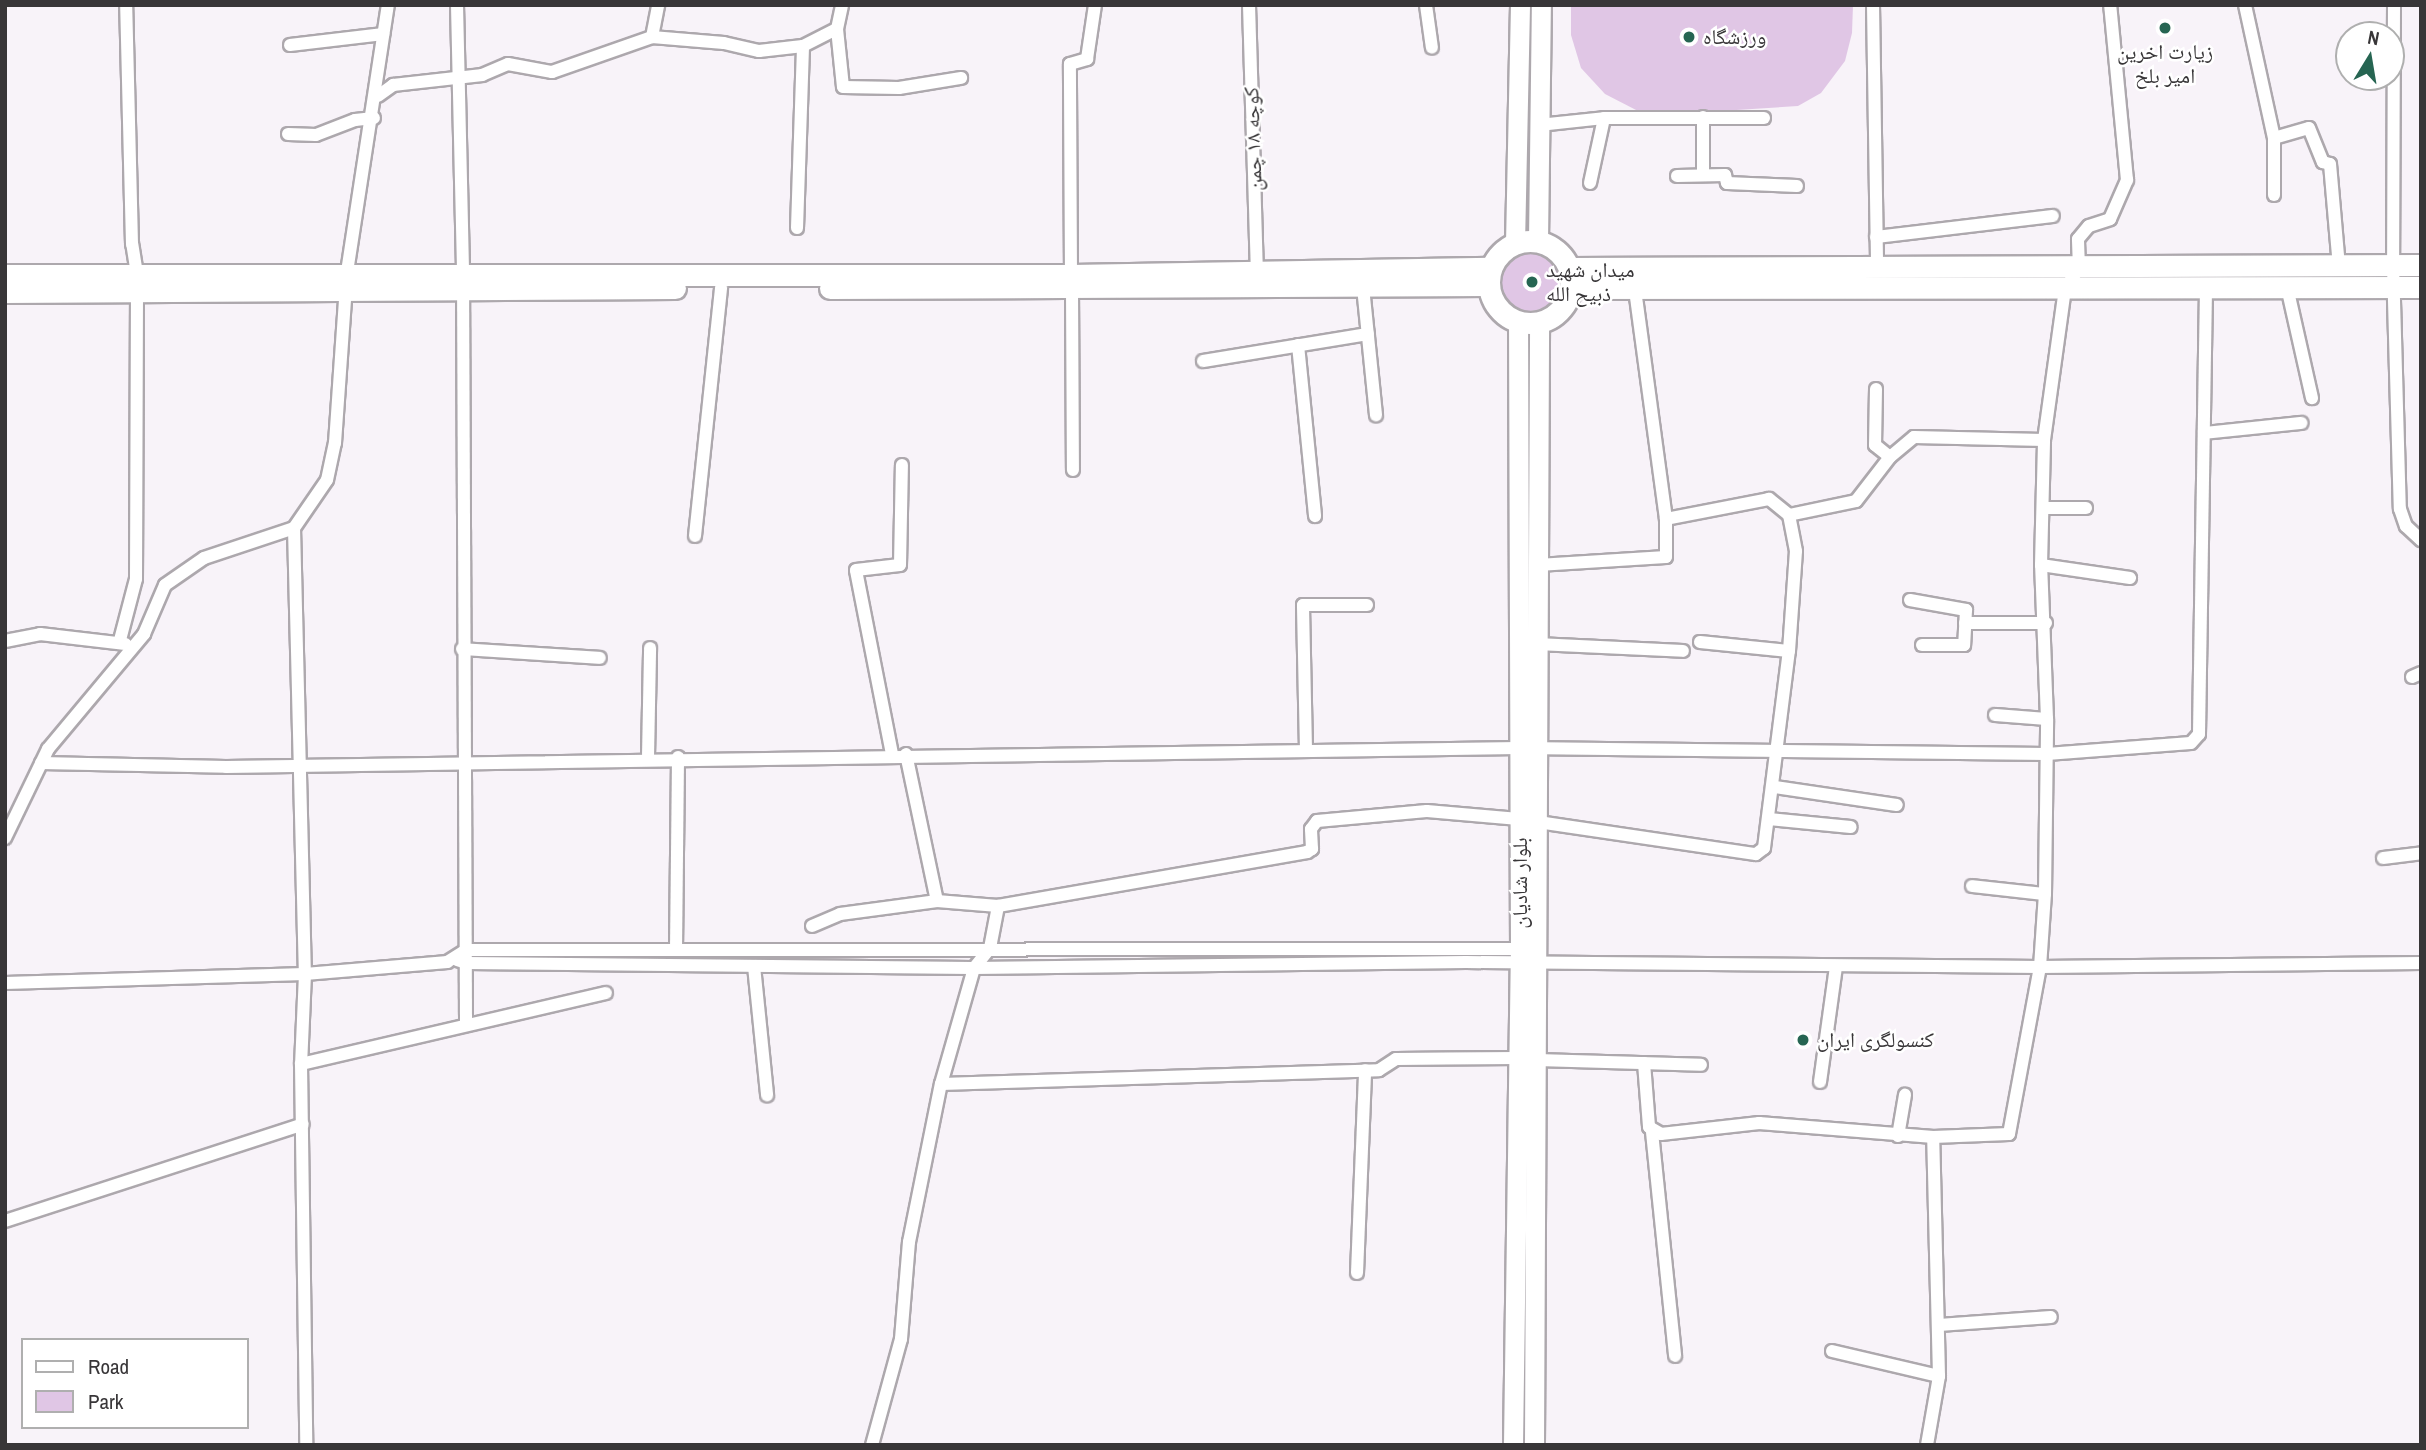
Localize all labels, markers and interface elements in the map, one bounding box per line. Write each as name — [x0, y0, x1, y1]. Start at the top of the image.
marker: زیارت اخرین امیر بلخ — [2157, 20, 2173, 36]
north arrow — [2335, 21, 2405, 91]
place label: ورزشگاه — [1703, 24, 1766, 50]
text: N — [2366, 24, 2382, 51]
marker: ورزشگاه — [1681, 29, 1697, 45]
place label: زیارت اخرین امیر بلخ — [2117, 39, 2213, 89]
street label: كوچه ١٨ چمن — [1239, 87, 1267, 191]
place label: میدان شهید ذبیح الله — [1546, 257, 1635, 307]
marker: میدان شهید ذبیح الله — [1524, 274, 1540, 290]
street label: بلوار شادیان — [1507, 837, 1533, 929]
place label: کنسولگری ایران — [1817, 1027, 1934, 1053]
marker: کنسولگری ایران — [1795, 1032, 1811, 1048]
legend — [21, 1338, 248, 1429]
text: Road — [88, 1352, 129, 1381]
text: Park — [88, 1387, 123, 1416]

